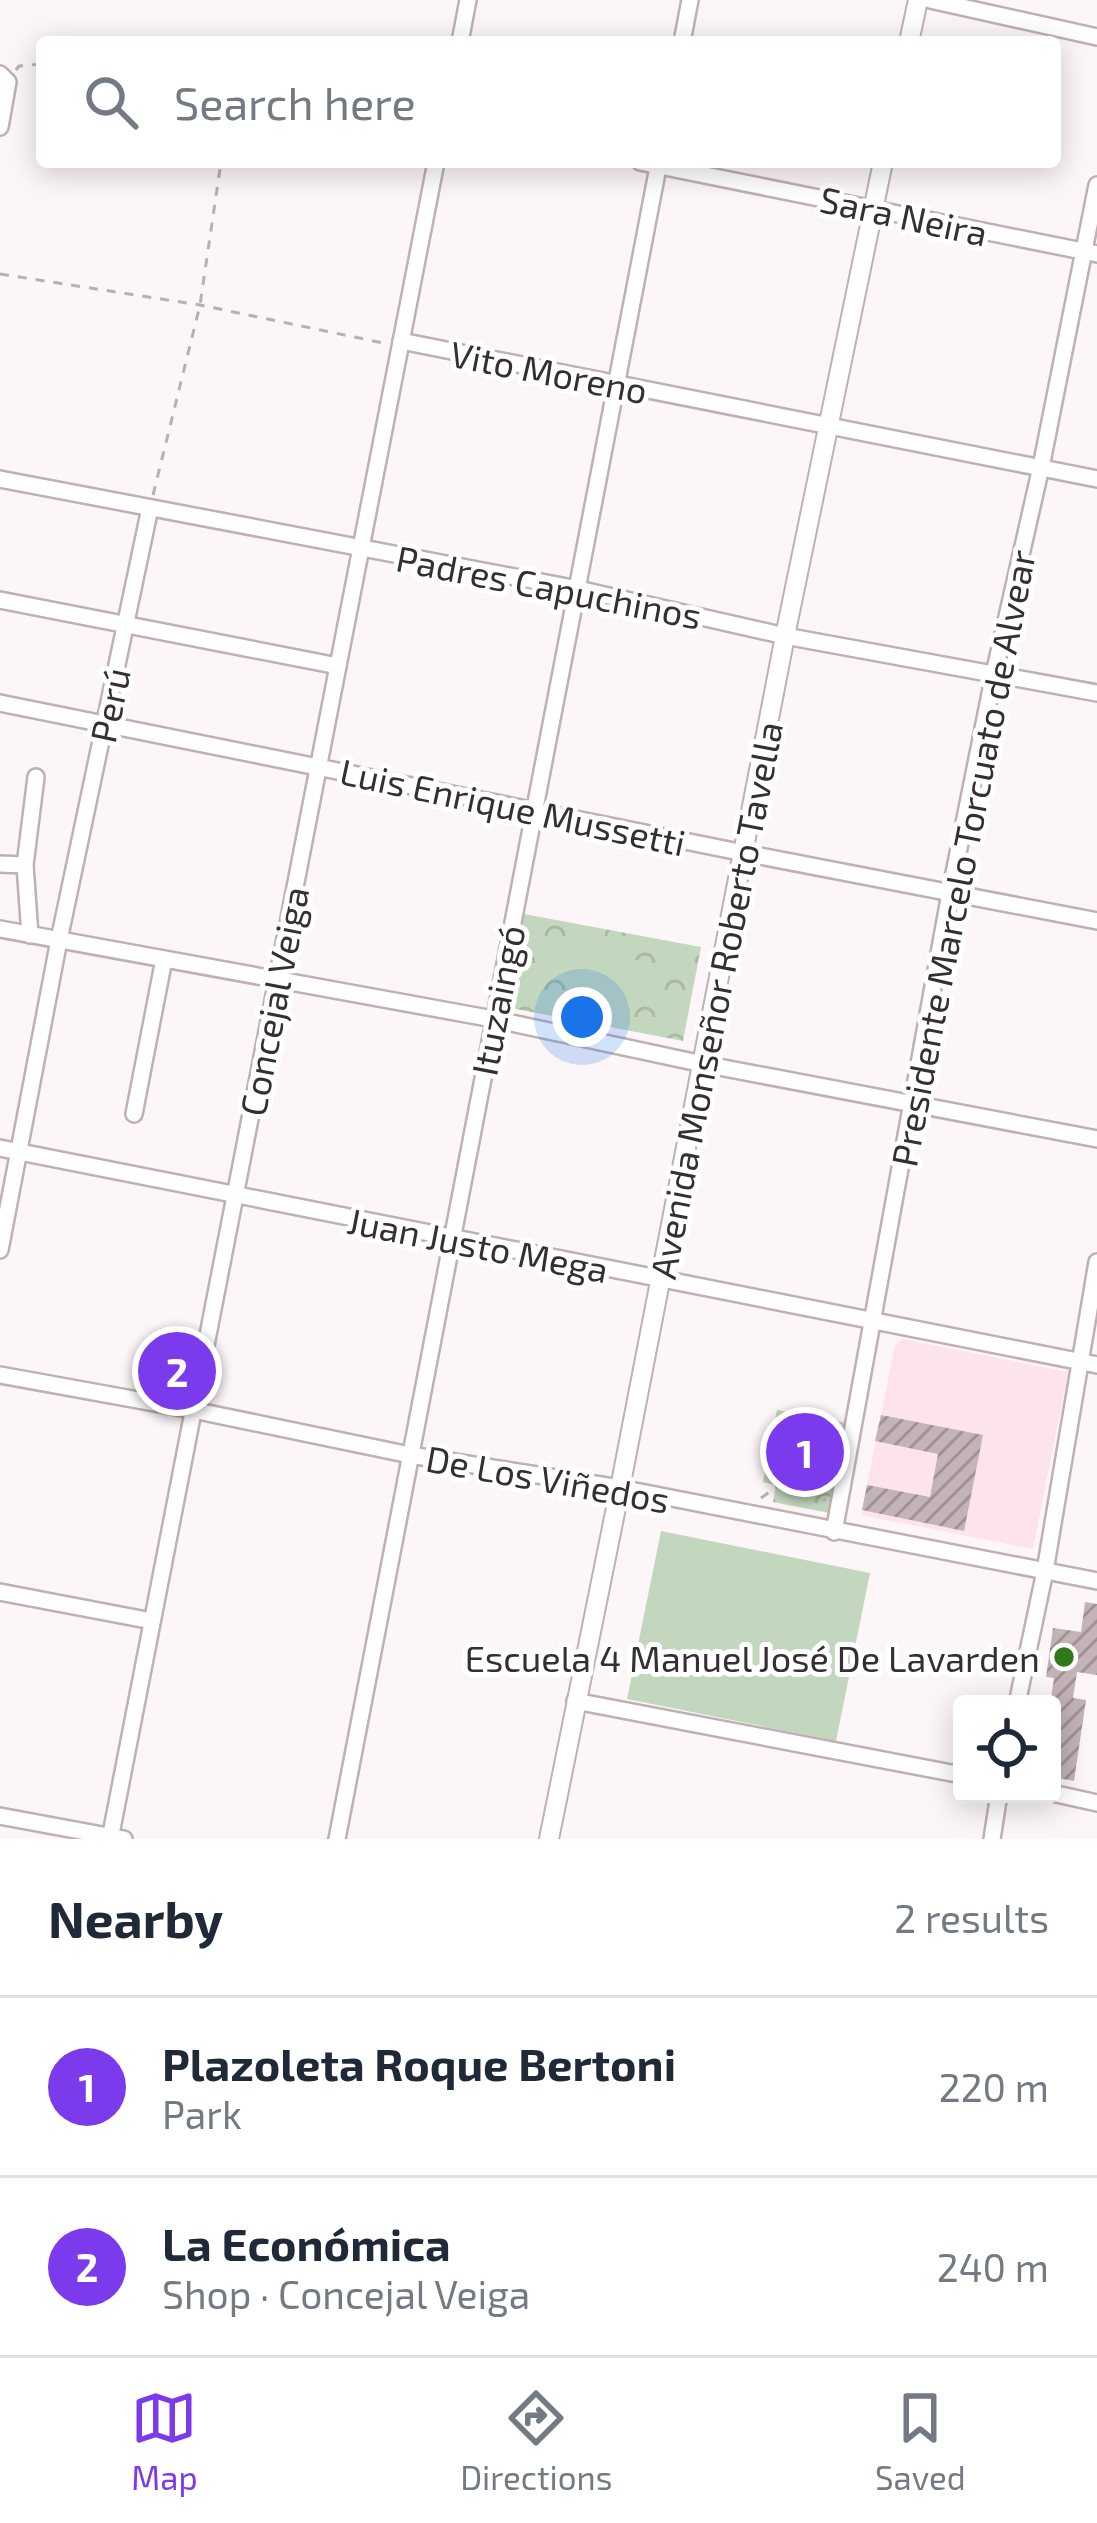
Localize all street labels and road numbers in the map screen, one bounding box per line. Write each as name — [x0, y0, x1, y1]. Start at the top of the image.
street label: Sara Neira — [816, 176, 992, 254]
street label: Vito Moreno — [447, 331, 651, 411]
street label: Padres Capuchinos — [393, 535, 705, 637]
street label: Presidente Marcelo Torcuato de Alvear — [881, 546, 1043, 1170]
street label: Perú — [80, 664, 138, 746]
street label: Avenida Monseñor Roberto Tavella — [640, 718, 790, 1282]
street label: Luis Enrique Mussetti — [337, 748, 689, 864]
street label: Concejal Veiga — [230, 883, 316, 1119]
street label: Ituzaingó — [461, 921, 533, 1079]
street label: Juan Justo Mega — [344, 1198, 612, 1290]
street label: De Los Viñedos — [423, 1435, 673, 1521]

